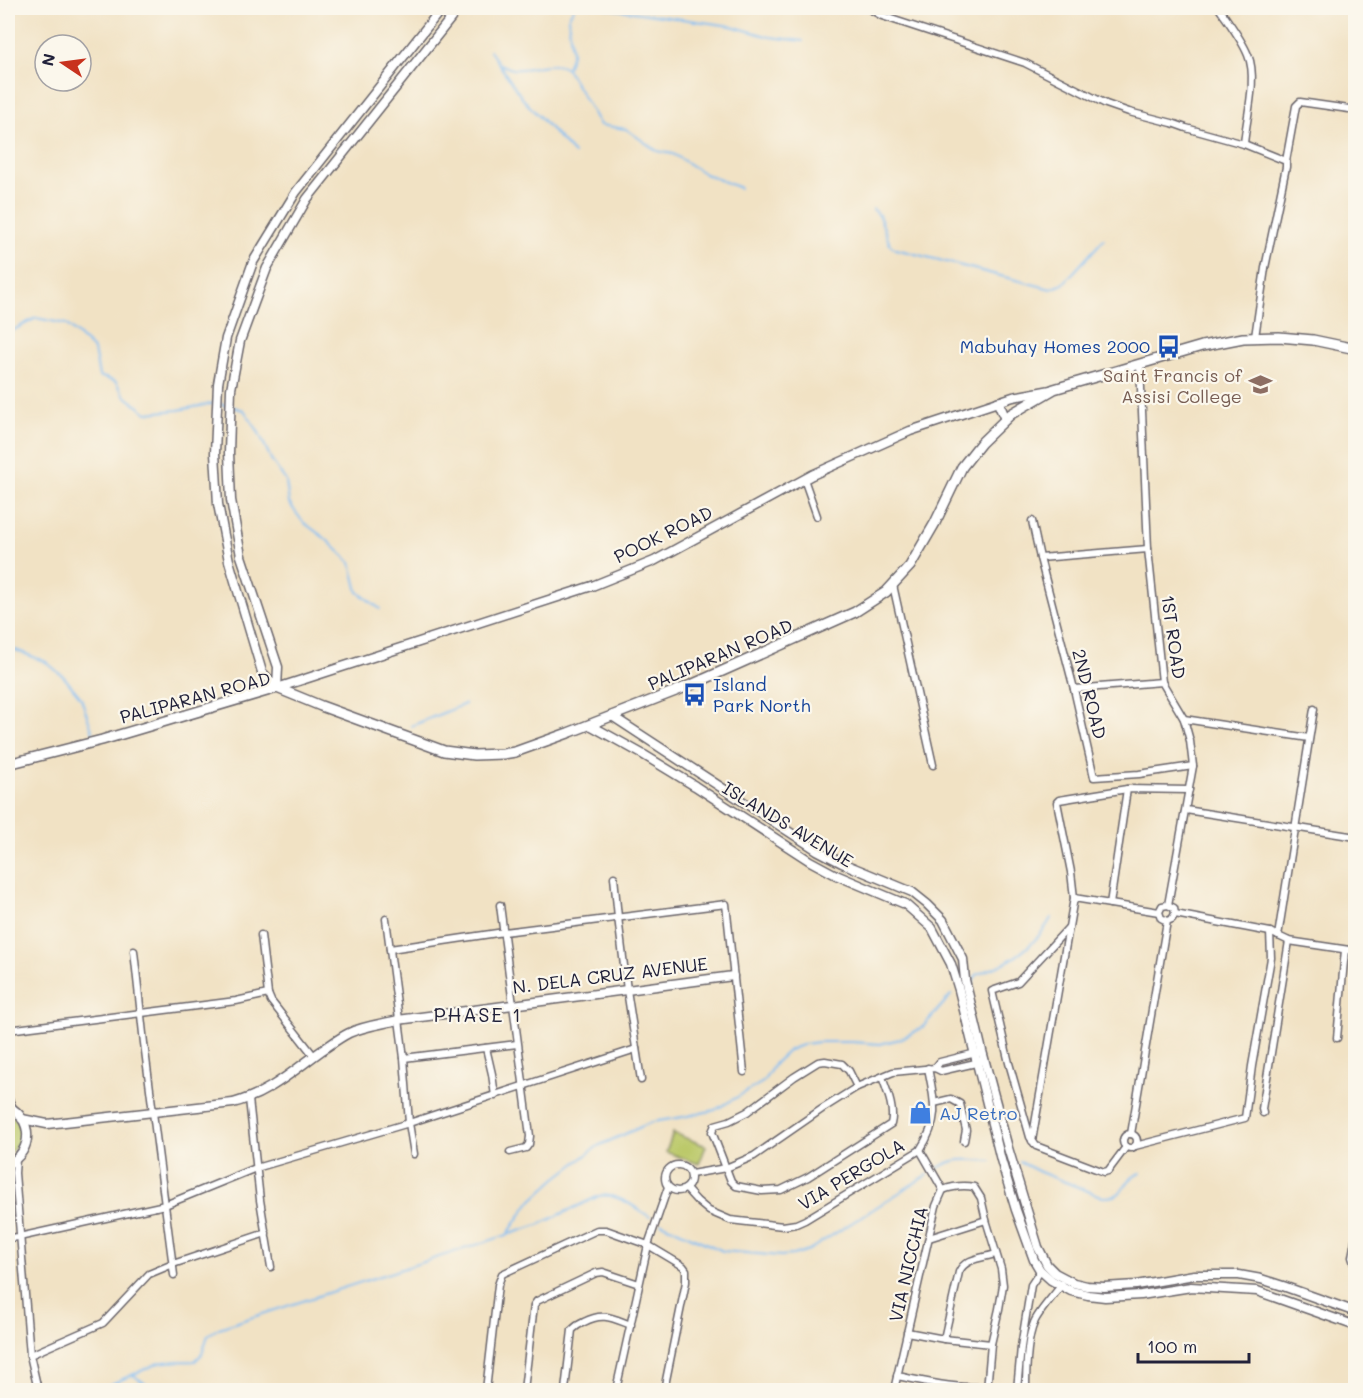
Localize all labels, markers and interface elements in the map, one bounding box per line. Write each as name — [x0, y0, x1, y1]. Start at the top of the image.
north arrow — [33, 33, 93, 93]
text: N — [36, 51, 59, 68]
bus stop icon: Mabuhay Homes 2000 — [1155, 333, 1181, 359]
place label: Mabuhay Homes 2000 — [960, 334, 1150, 358]
place label: Saint Francis of Assisi College — [1103, 363, 1243, 408]
school or university icon: Saint Francis of Assisi College — [1247, 372, 1273, 398]
street label: POOK ROAD — [610, 500, 716, 568]
street label: 1ST ROAD — [1156, 593, 1192, 681]
street label: PALIPARAN ROAD — [644, 613, 796, 695]
street label: 2ND ROAD — [1067, 646, 1113, 742]
street label: PALIPARAN ROAD — [117, 665, 273, 729]
place label: Island Park North — [713, 672, 811, 717]
bus stop icon: Island Park North — [682, 681, 708, 707]
street label: ISLANDS AVENUE — [718, 775, 858, 873]
street label: N. DELA CRUZ AVENUE — [511, 951, 709, 999]
district label: PHASE 1 — [434, 1001, 522, 1027]
shop icon: AJ Retro — [908, 1100, 934, 1126]
place label: AJ Retro — [939, 1101, 1018, 1125]
street label: VIA PERGOLA — [793, 1133, 909, 1215]
street label: VIA NICCHIA — [883, 1204, 933, 1324]
scale bar — [1138, 1326, 1249, 1364]
text: 100 m — [1147, 1334, 1197, 1358]

